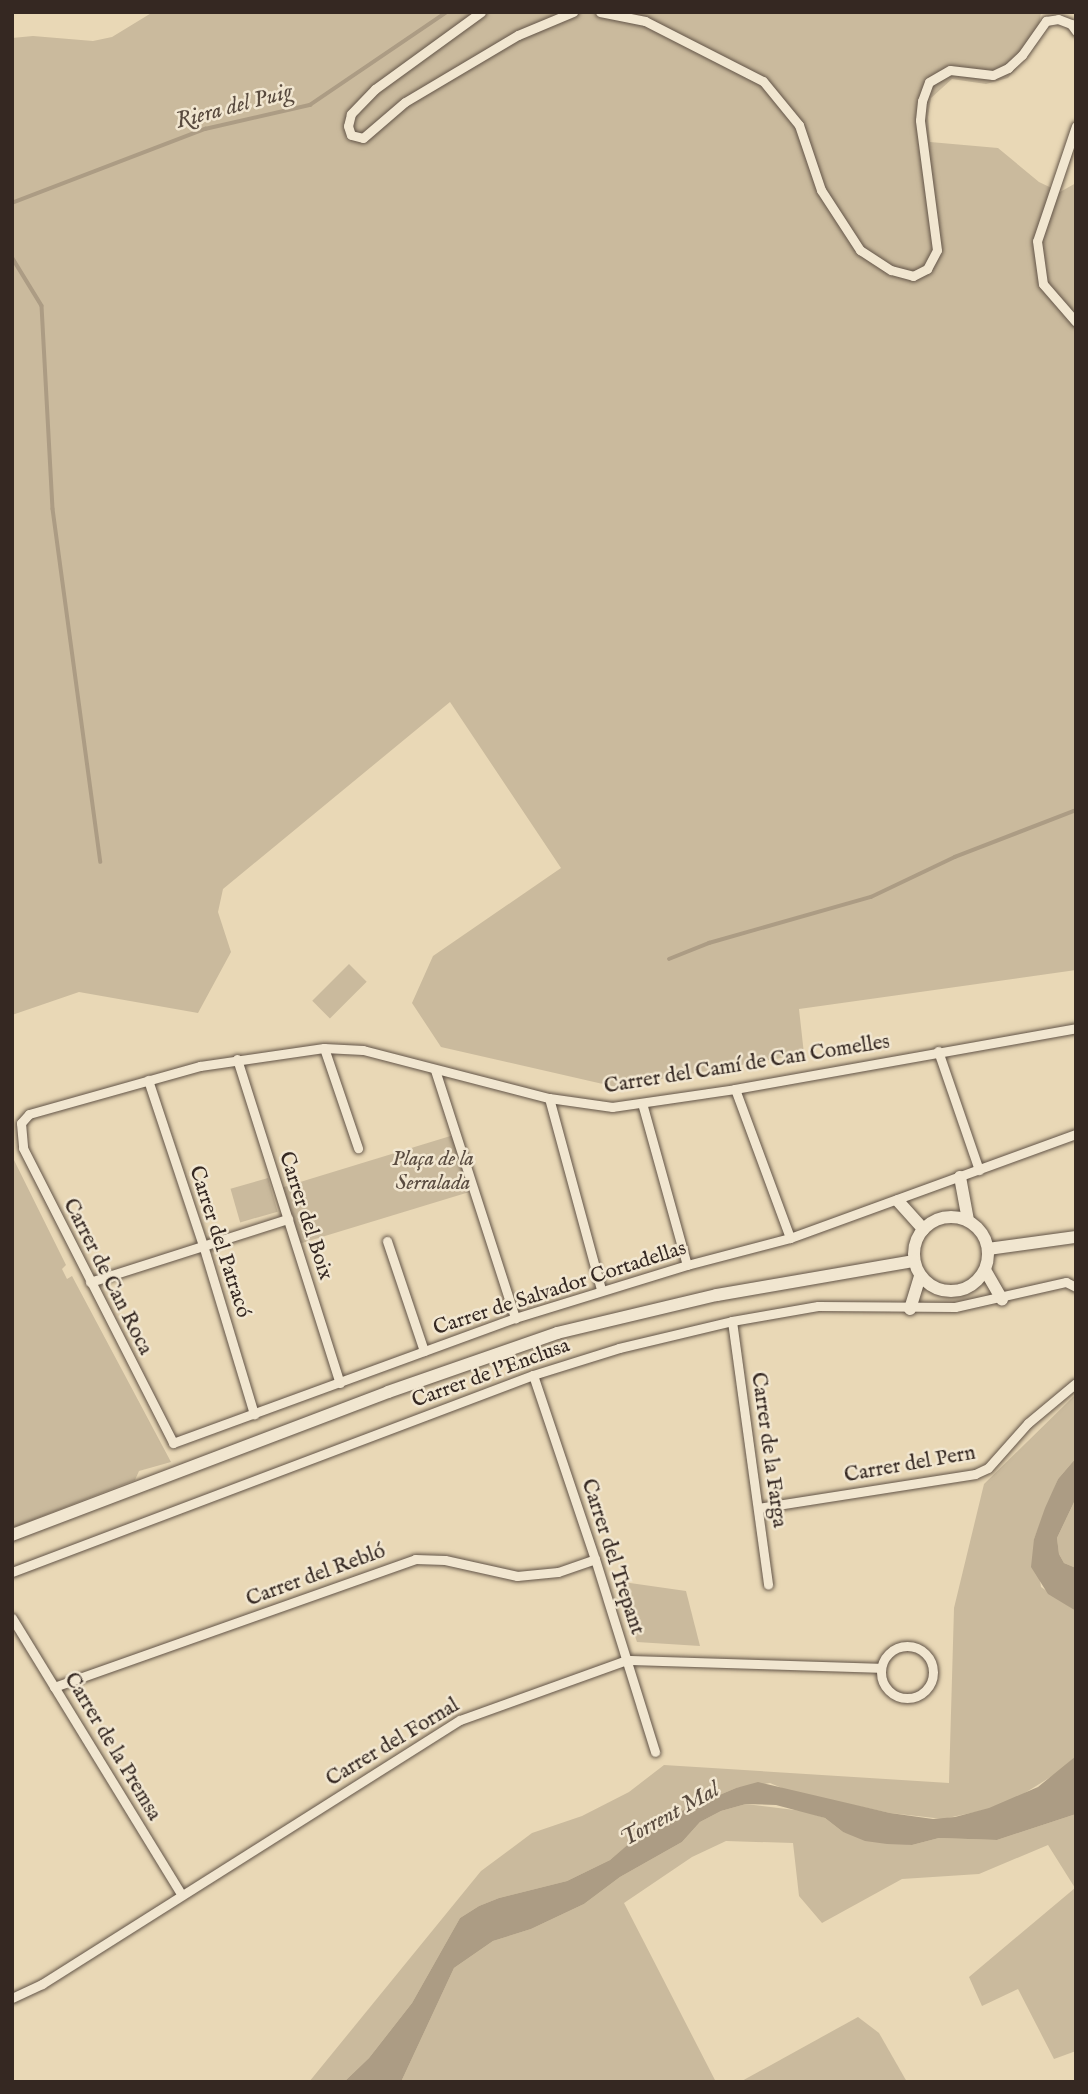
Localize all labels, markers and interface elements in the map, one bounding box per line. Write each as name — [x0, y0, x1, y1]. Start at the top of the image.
water label: Riera del Puig — [173, 78, 295, 136]
street label: Carrer del Camí de Can Comelles — [602, 1030, 892, 1100]
park label: Plaça de la Serralada — [392, 1147, 474, 1197]
street label: Carrer del Boix — [272, 1149, 338, 1283]
street label: Carrer del Patracó — [183, 1163, 255, 1321]
street label: Carrer de Can Roca — [57, 1195, 157, 1359]
street label: Carrer de Salvador Cortadellas — [430, 1236, 690, 1342]
street label: Carrer de l'Enclusa — [409, 1334, 573, 1414]
street label: Carrer de la Farga — [745, 1371, 791, 1529]
street label: Carrer del Pern — [842, 1441, 978, 1489]
street label: Carrer del Trepant — [575, 1476, 649, 1638]
street label: Carrer del Rebló — [243, 1539, 389, 1613]
street label: Carrer de la Premsa — [58, 1668, 166, 1826]
street label: Carrer del Fornal — [322, 1693, 464, 1793]
water label: Torrent Mal — [616, 1777, 724, 1853]

